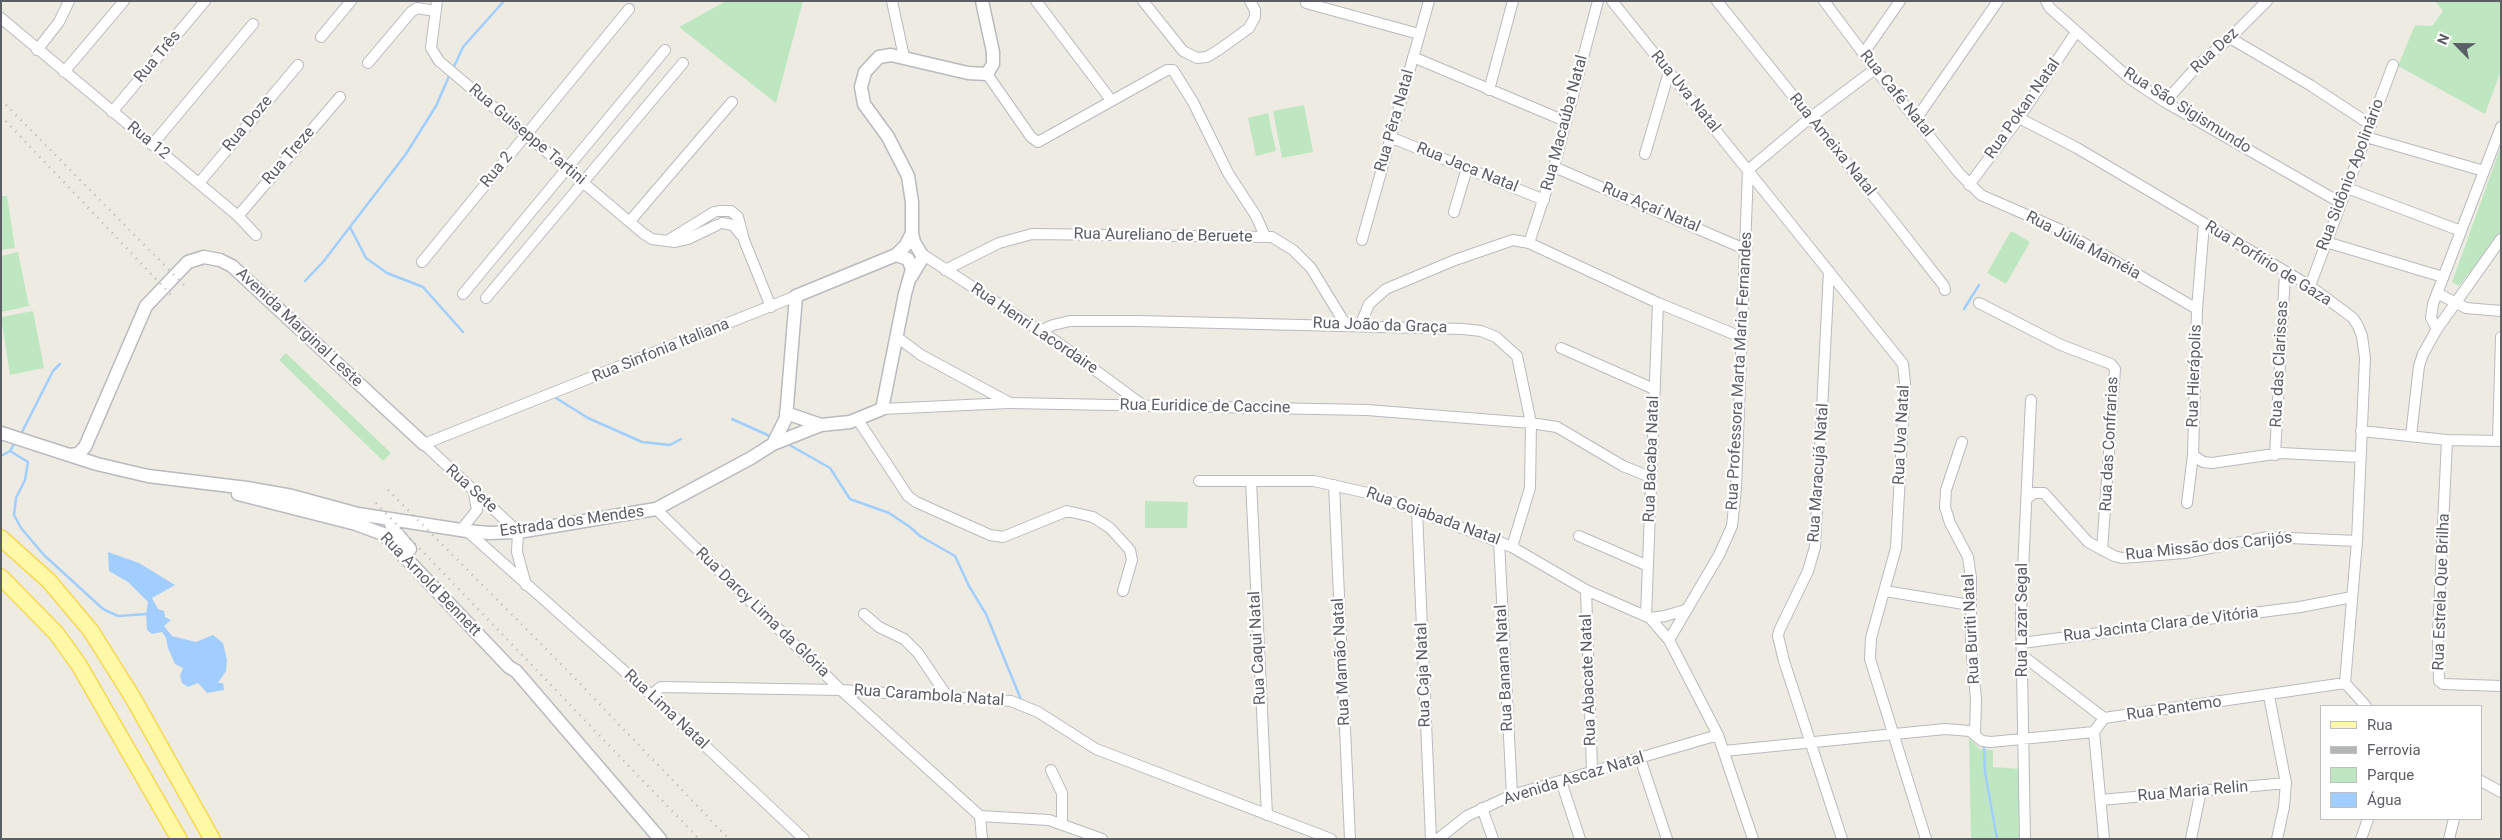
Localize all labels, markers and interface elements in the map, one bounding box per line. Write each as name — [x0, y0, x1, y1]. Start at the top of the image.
north arrow — [2432, 20, 2482, 70]
street label: Rua Dez — [2187, 24, 2243, 78]
street label: Rua Três — [131, 27, 185, 87]
text: N — [2434, 31, 2452, 47]
street label: Rua Uva Natal — [1646, 47, 1724, 137]
street label: Rua Café Natal — [1855, 47, 1937, 141]
street label: Rua Macaúba Natal — [1538, 53, 1592, 193]
street label: Rua Pokan Natal — [1981, 55, 2065, 163]
street label: Rua São Sigismundo — [2120, 64, 2254, 158]
street label: Rua Pêra Natal — [1371, 68, 1419, 174]
street label: Rua Guiseppe Tartini — [464, 80, 590, 190]
street label: Rua Ameixa Natal — [1785, 90, 1879, 200]
street label: Rua Doze — [219, 92, 277, 156]
street label: Rua Sidônio Apolinário — [2313, 96, 2389, 254]
street label: Rua 12 — [123, 118, 173, 164]
street label: Rua Treze — [259, 123, 319, 189]
street label: Rua Jaca Natal — [1413, 139, 1521, 197]
street label: Rua 2 — [477, 148, 517, 192]
street label: Rua Açaí Natal — [1599, 179, 1703, 237]
street label: Rua Júlia Maméia — [2022, 208, 2144, 284]
street label: Rua Porfírio de Gaza — [2201, 217, 2335, 311]
street label: Rua Aureliano de Beruete — [1073, 225, 1253, 247]
street label: Rua Professora Marta Maria Fernandes — [1723, 231, 1757, 511]
street label: Avenida Marginal Leste — [232, 264, 366, 392]
street label: Rua Henri Lacordaire — [967, 279, 1101, 379]
street label: Rua das Clarissas — [2267, 300, 2293, 428]
street label: Rua João da Graça — [1312, 314, 1448, 338]
street label: Rua Sinfonia Italiana — [590, 315, 732, 387]
street label: Rua Hierápolis — [2184, 324, 2206, 428]
street label: Rua das Confrarias — [2097, 376, 2123, 512]
street label: Rua Uva Natal — [1890, 385, 1914, 485]
street label: Rua Bacaba Natal — [1640, 395, 1664, 523]
street label: Rua Euridice de Caccine — [1119, 396, 1291, 418]
street label: Rua Maracujá Natal — [1805, 403, 1833, 543]
street label: Rua Sete — [441, 461, 501, 517]
street label: Rua Goiabada Natal — [1363, 484, 1503, 550]
street label: Estrada dos Mendes — [499, 502, 645, 542]
street label: Rua Estrela Que Brilha — [2430, 513, 2454, 671]
street label: Rua Arnold Bennett — [375, 529, 485, 641]
street label: Rua Missão dos Carijós — [2125, 529, 2293, 565]
street label: Rua Darcy Lima da Glória — [691, 544, 833, 682]
street label: Rua Lazar Segal — [2013, 563, 2033, 677]
street label: Rua Buriti Natal — [1960, 573, 1984, 685]
street label: Rua Caqui Natal — [1245, 590, 1271, 706]
street label: Rua Mamão Natal — [1329, 598, 1355, 726]
street label: Rua Banana Natal — [1492, 604, 1518, 732]
street label: Rua Jacinta Clara de Vitória — [2062, 604, 2260, 646]
street label: Rua Abacate Natal — [1577, 614, 1601, 746]
street label: Rua Caja Natal — [1413, 622, 1435, 728]
street label: Rua Lima Natal — [620, 666, 712, 754]
street label: Rua Carambola Natal — [853, 681, 1005, 711]
street label: Rua Pantemo — [2125, 693, 2223, 725]
legend — [2320, 705, 2482, 820]
text: Rua — [2367, 716, 2393, 734]
text: Ferrovia — [2367, 741, 2421, 759]
street label: Avenida Ascaz Natal — [1501, 748, 1647, 810]
text: Parque — [2367, 766, 2414, 784]
street label: Rua Maria Relin — [2137, 778, 2249, 806]
text: Água — [2367, 791, 2402, 809]

